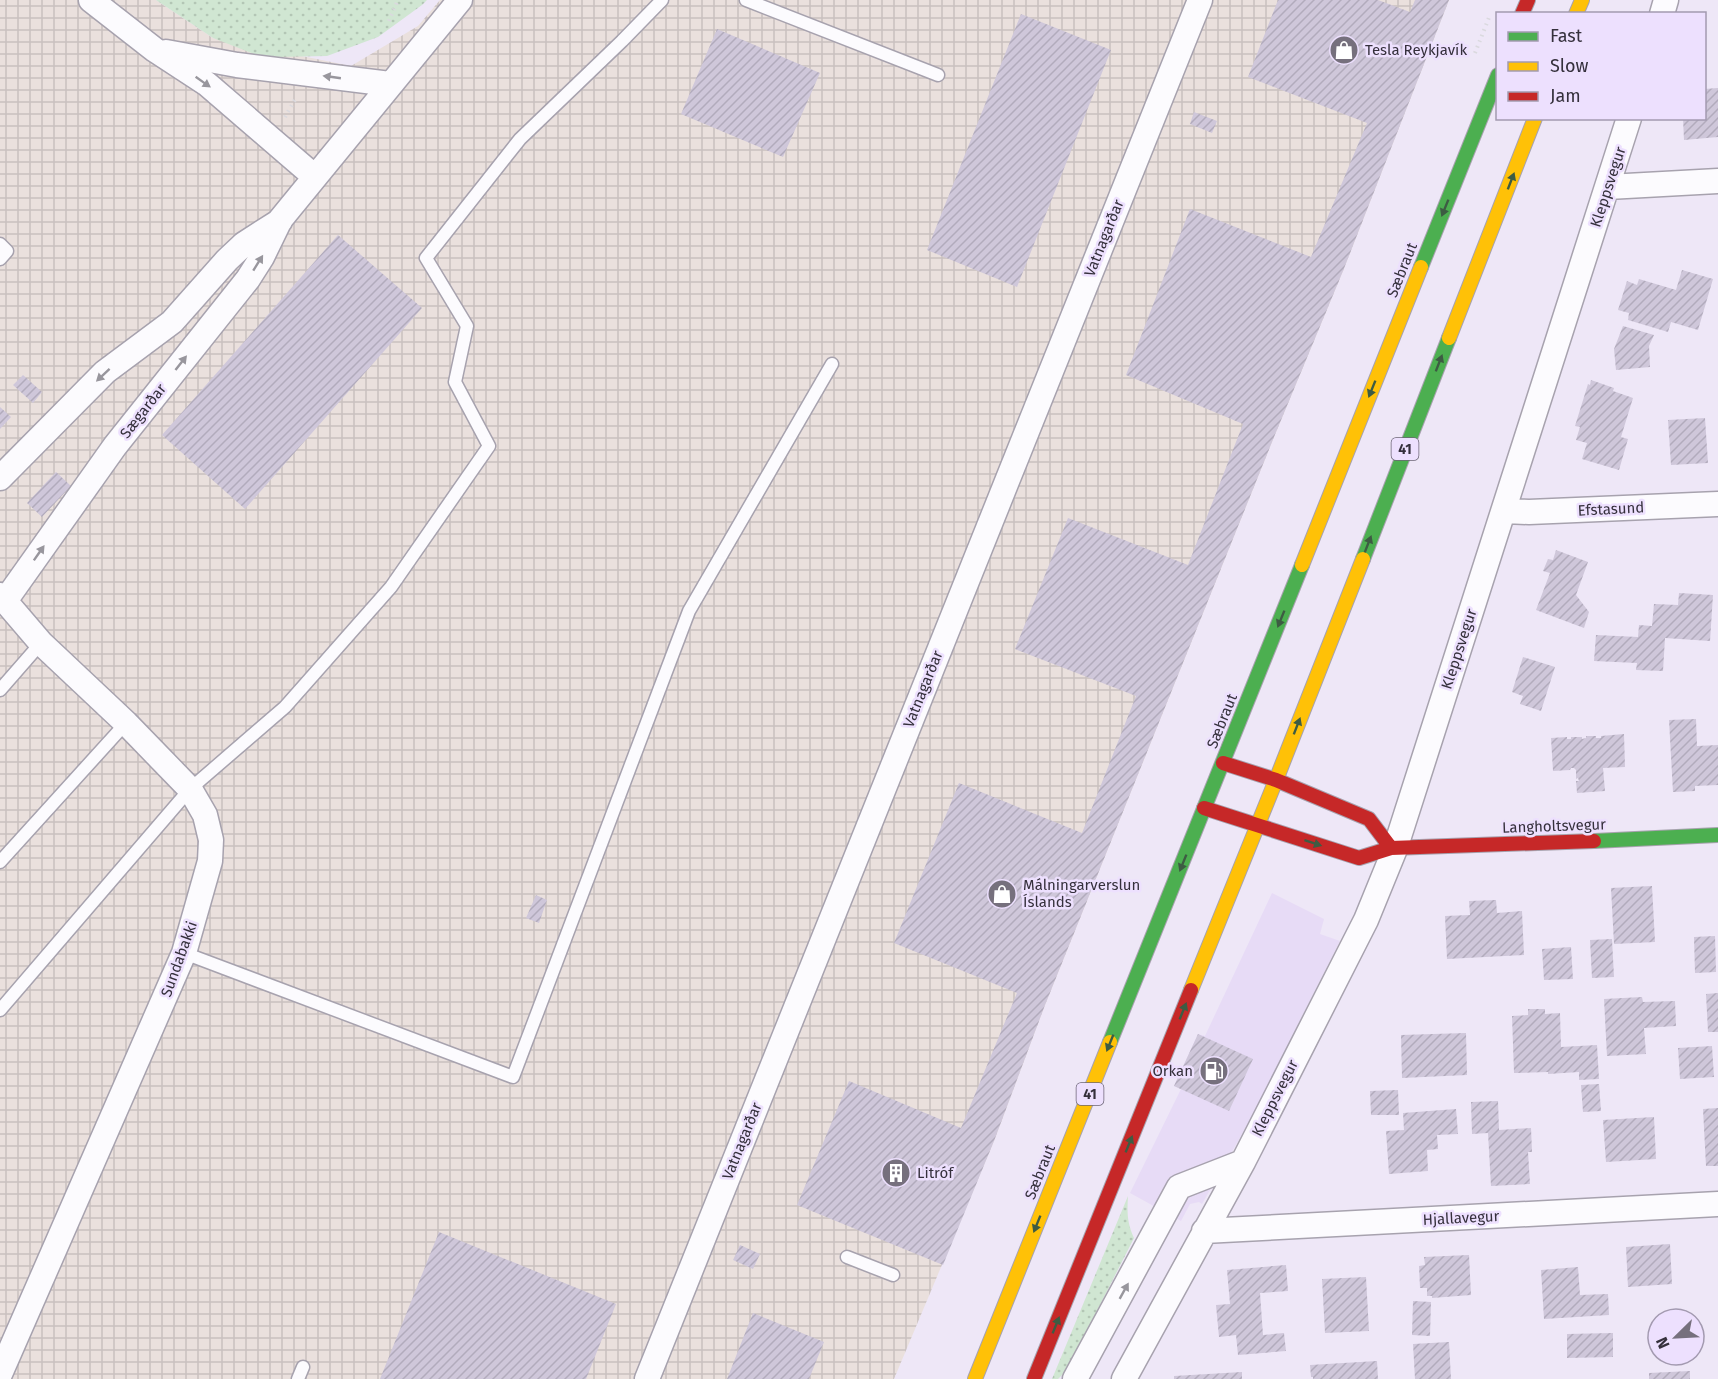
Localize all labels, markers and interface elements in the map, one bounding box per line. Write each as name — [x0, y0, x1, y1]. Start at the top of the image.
legend — [1496, 12, 1706, 120]
text: Fast — [1550, 25, 1583, 47]
shop icon: Tesla Reykjavík — [1328, 34, 1360, 66]
place label: Tesla Reykjavík — [1365, 41, 1468, 59]
text: Slow — [1550, 55, 1589, 77]
one-way arrow — [322, 72, 341, 81]
one-way arrow — [195, 76, 211, 88]
text: Jam — [1550, 85, 1581, 107]
street label: Kleppsvegur — [1587, 144, 1630, 230]
one-way arrow — [1507, 172, 1516, 190]
street label: Vatnagarðar — [1080, 197, 1128, 279]
one-way arrow — [1440, 199, 1450, 217]
street label: Sæbraut — [1383, 239, 1421, 300]
one-way arrow — [253, 255, 264, 271]
one-way arrow — [1435, 353, 1445, 371]
one-way arrow — [174, 356, 186, 371]
one-way arrow — [95, 368, 110, 382]
street label: Sægarðar — [116, 380, 170, 442]
one-way arrow — [1367, 380, 1377, 398]
road number: 41 — [1392, 438, 1418, 460]
street label: Efstasund — [1577, 498, 1645, 520]
one-way arrow — [1364, 535, 1373, 553]
one-way arrow — [33, 546, 45, 562]
street label: Kleppsvegur — [1438, 606, 1481, 692]
one-way arrow — [1275, 610, 1285, 628]
street label: Vatnagarðar — [899, 648, 947, 730]
street label: Sæbraut — [1203, 690, 1241, 751]
one-way arrow — [1292, 716, 1302, 734]
street label: Langholtsvegur — [1502, 815, 1606, 837]
one-way arrow — [1304, 839, 1322, 849]
one-way arrow — [1178, 854, 1188, 872]
place label: Málningarverslun Íslands — [1023, 876, 1140, 911]
shop icon: Málningarverslun Íslands — [986, 878, 1018, 910]
street label: Sundabakki — [157, 919, 201, 999]
one-way arrow — [1179, 1002, 1188, 1020]
one-way arrow — [1105, 1035, 1115, 1053]
fuel station icon: Orkan — [1198, 1055, 1230, 1087]
street label: Kleppsvegur — [1248, 1057, 1302, 1139]
place label: Orkan — [1152, 1062, 1193, 1080]
road number: 41 — [1076, 1083, 1104, 1105]
street label: Vatnagarðar — [718, 1100, 766, 1182]
one-way arrow — [1125, 1135, 1134, 1153]
street label: Sæbraut — [1021, 1141, 1059, 1202]
building icon: Litróf — [880, 1157, 912, 1189]
place label: Litróf — [917, 1164, 954, 1182]
street label: Hjallavegur — [1422, 1207, 1500, 1229]
one-way arrow — [1032, 1216, 1042, 1234]
one-way arrow — [1118, 1283, 1129, 1299]
north arrow — [1646, 1307, 1706, 1367]
one-way arrow — [1052, 1316, 1061, 1334]
text: N — [1652, 1334, 1674, 1352]

